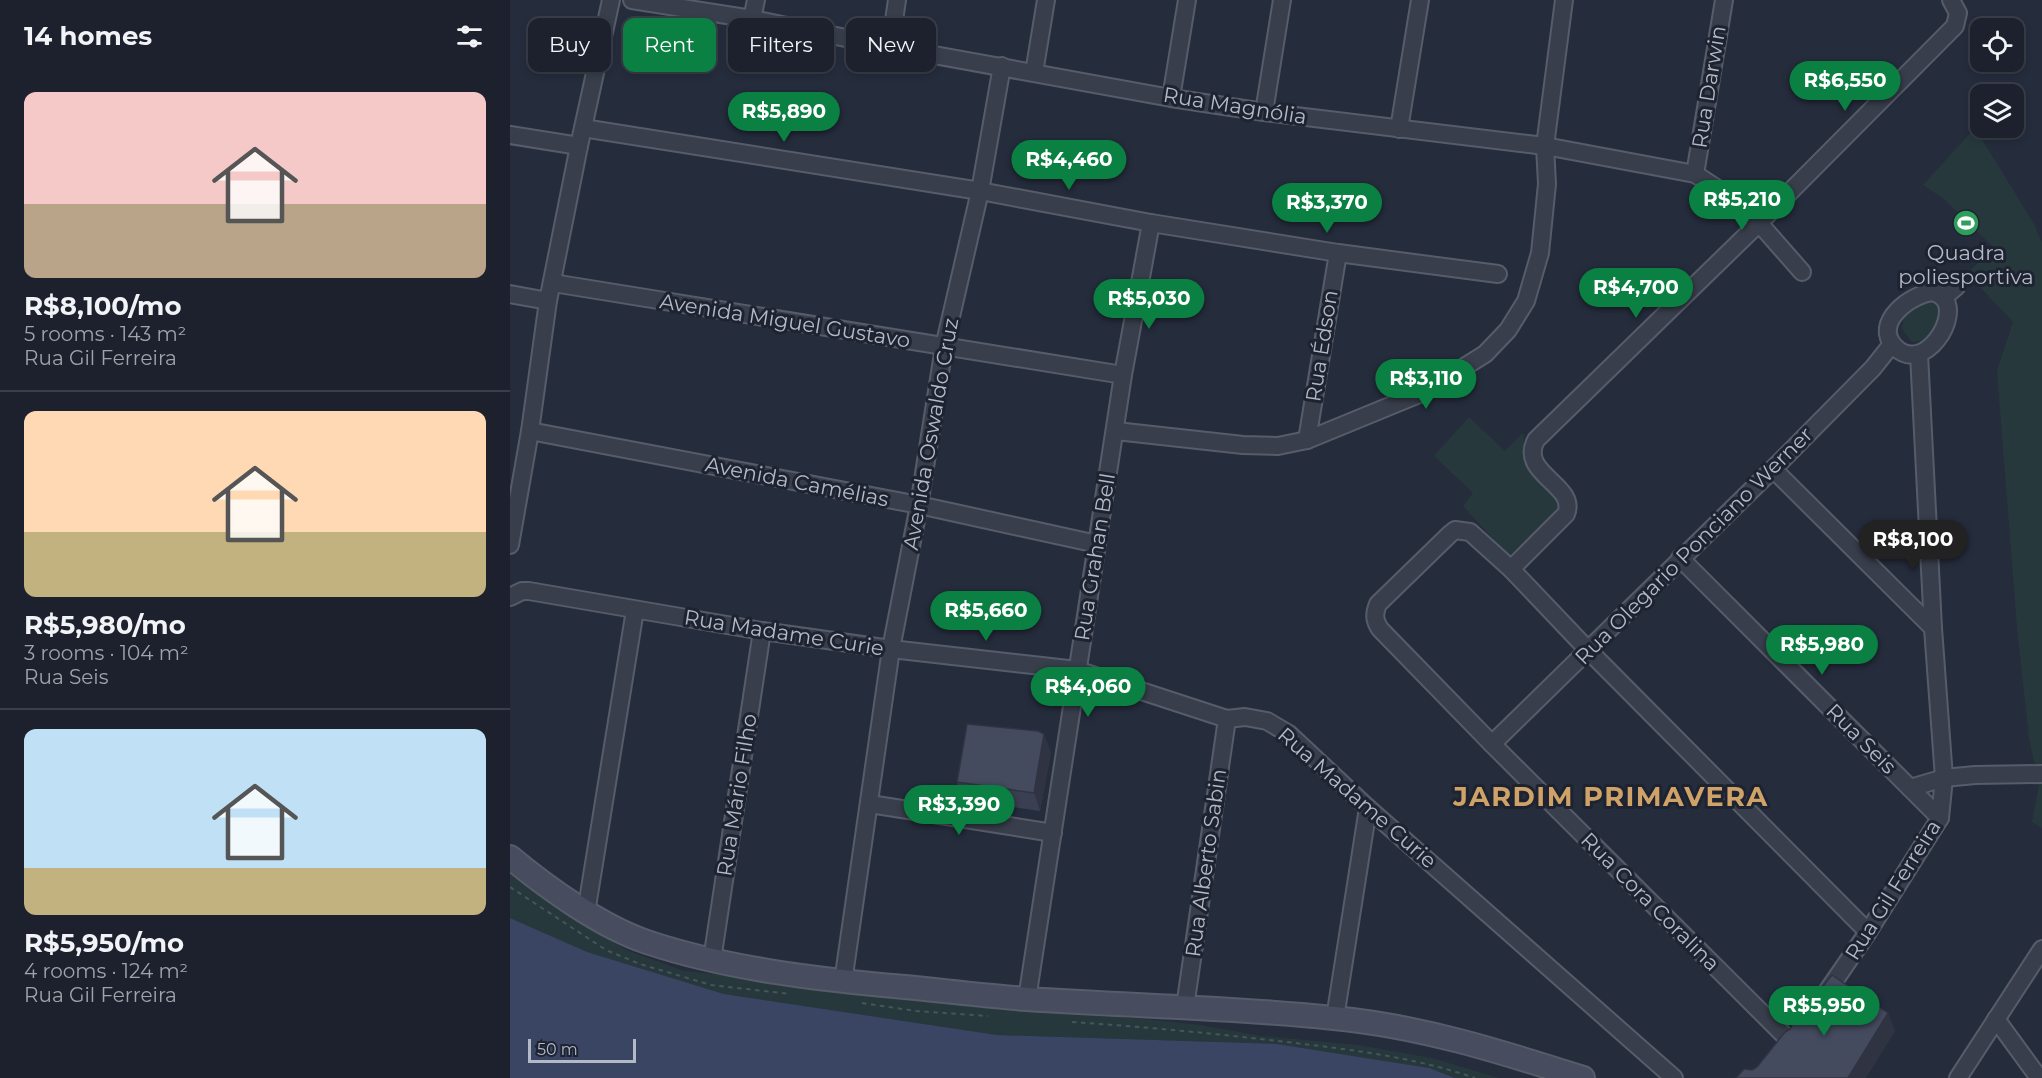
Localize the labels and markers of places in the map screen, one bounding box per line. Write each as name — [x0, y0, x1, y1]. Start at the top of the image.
pin: R$6,550 — [1790, 61, 1900, 112]
pin: R$5,890 — [729, 92, 839, 143]
pin: R$4,460 — [1014, 140, 1124, 191]
pin: R$5,210 — [1687, 180, 1797, 231]
pin: R$3,370 — [1272, 183, 1382, 234]
sports icon: Quadra poliesportiva — [1951, 208, 1981, 238]
place label: Quadra poliesportiva — [1898, 240, 2034, 289]
pin: R$4,700 — [1581, 268, 1691, 319]
pin: R$5,030 — [1094, 279, 1204, 330]
pin: R$3,110 — [1371, 359, 1481, 410]
pin: R$8,100 — [1858, 520, 1968, 571]
pin: R$5,660 — [931, 591, 1041, 642]
pin: R$5,980 — [1767, 625, 1877, 676]
pin: R$4,060 — [1033, 667, 1143, 718]
pin: R$3,390 — [904, 785, 1014, 836]
pin: R$5,950 — [1769, 986, 1879, 1037]

